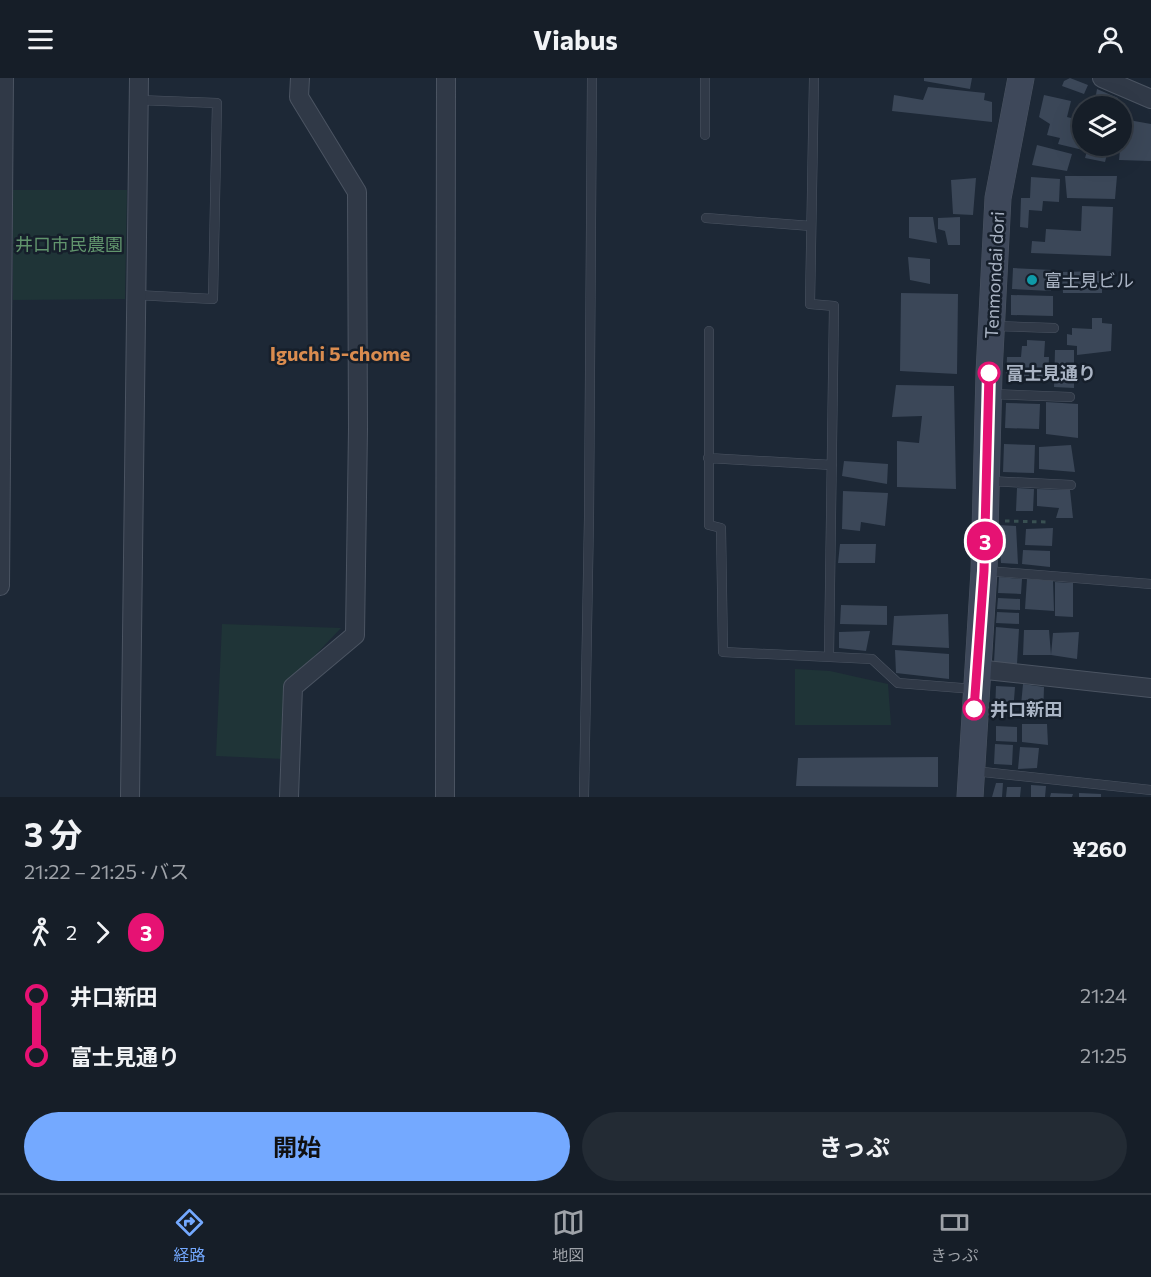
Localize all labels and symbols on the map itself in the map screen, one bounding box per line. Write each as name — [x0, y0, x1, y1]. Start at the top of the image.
street label: Tenmondai dori — [980, 211, 1008, 339]
park label: 井口市民農園 — [15, 233, 123, 255]
place label: 富士見ビル — [1044, 269, 1134, 291]
marker: 富士見ビル — [1025, 273, 1039, 287]
district label: Iguchi 5-chome — [270, 341, 410, 365]
marker: 富士見通り — [978, 362, 1000, 384]
place label: 富士見通り — [1006, 362, 1096, 384]
line badge: 3 — [966, 522, 1004, 560]
marker: 井口新田 — [963, 698, 985, 720]
place label: 井口新田 — [990, 698, 1062, 720]

